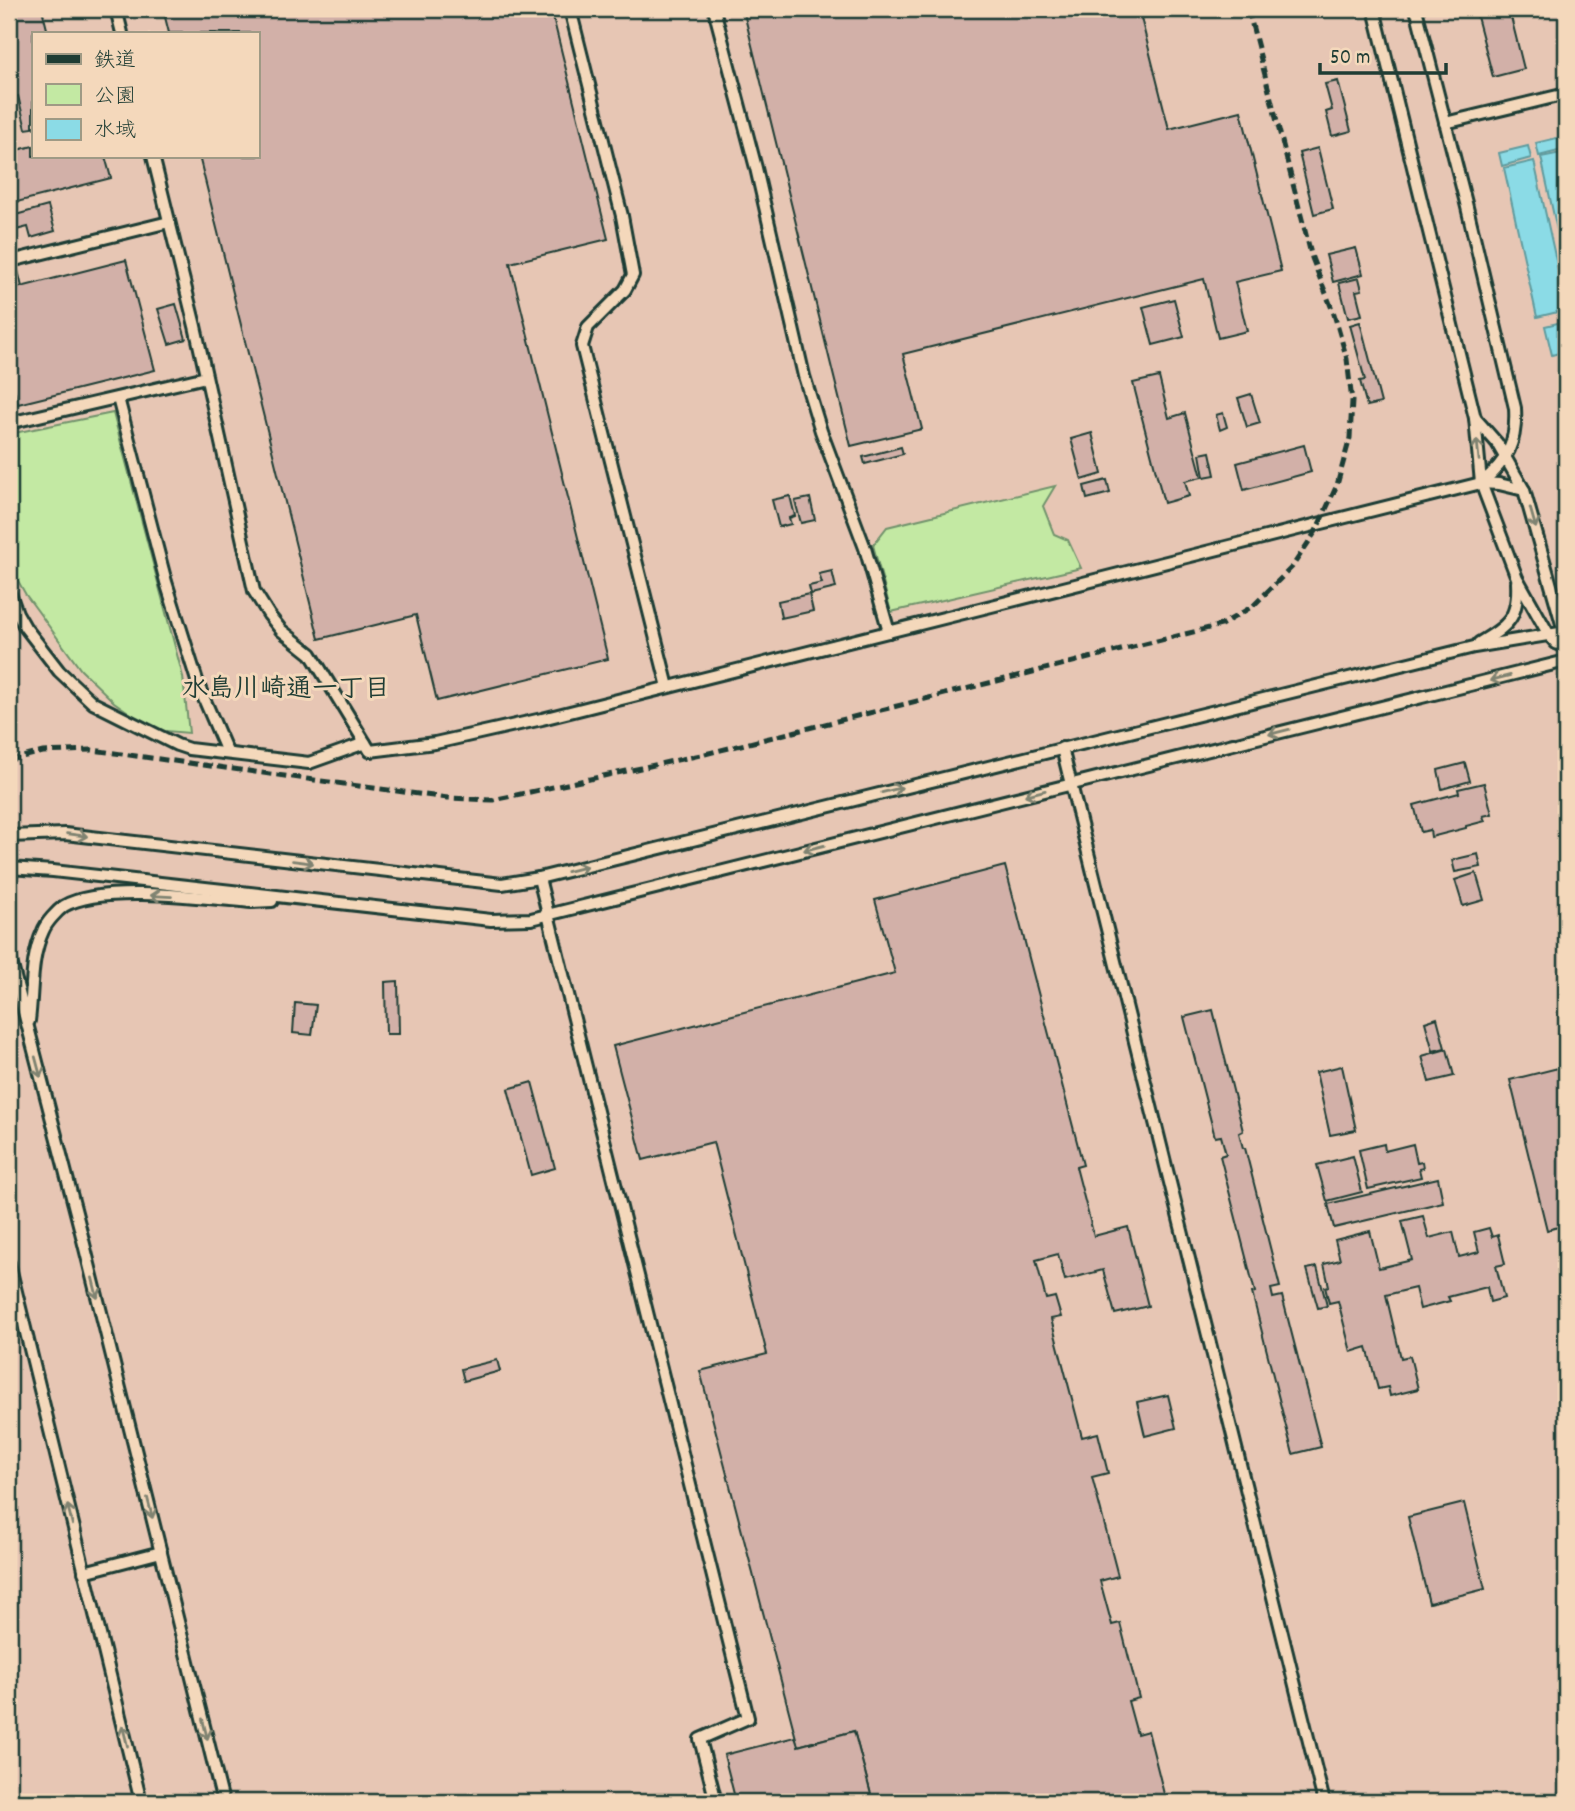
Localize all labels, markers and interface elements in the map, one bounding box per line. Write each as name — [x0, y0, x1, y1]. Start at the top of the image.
legend — [32, 32, 259, 158]
scale bar — [1320, 32, 1446, 76]
text: 50 m — [1330, 44, 1370, 74]
text: 鉄道 — [94, 47, 136, 77]
text: 公園 — [94, 83, 136, 113]
text: 水域 — [94, 117, 136, 147]
one-way arrow — [1471, 439, 1484, 462]
one-way arrow — [1527, 506, 1540, 528]
district label: 水島川崎通一丁目 — [182, 672, 390, 709]
one-way arrow — [1489, 672, 1512, 685]
one-way arrow — [1268, 726, 1291, 739]
one-way arrow — [881, 783, 903, 796]
one-way arrow — [1024, 787, 1046, 800]
one-way arrow — [65, 829, 88, 842]
one-way arrow — [803, 842, 826, 855]
one-way arrow — [291, 855, 314, 868]
one-way arrow — [565, 862, 587, 875]
one-way arrow — [150, 889, 173, 902]
one-way arrow — [32, 1056, 45, 1078]
one-way arrow — [89, 1276, 102, 1299]
one-way arrow — [144, 1497, 157, 1519]
one-way arrow — [63, 1504, 76, 1527]
one-way arrow — [199, 1717, 212, 1740]
one-way arrow — [118, 1725, 131, 1748]

